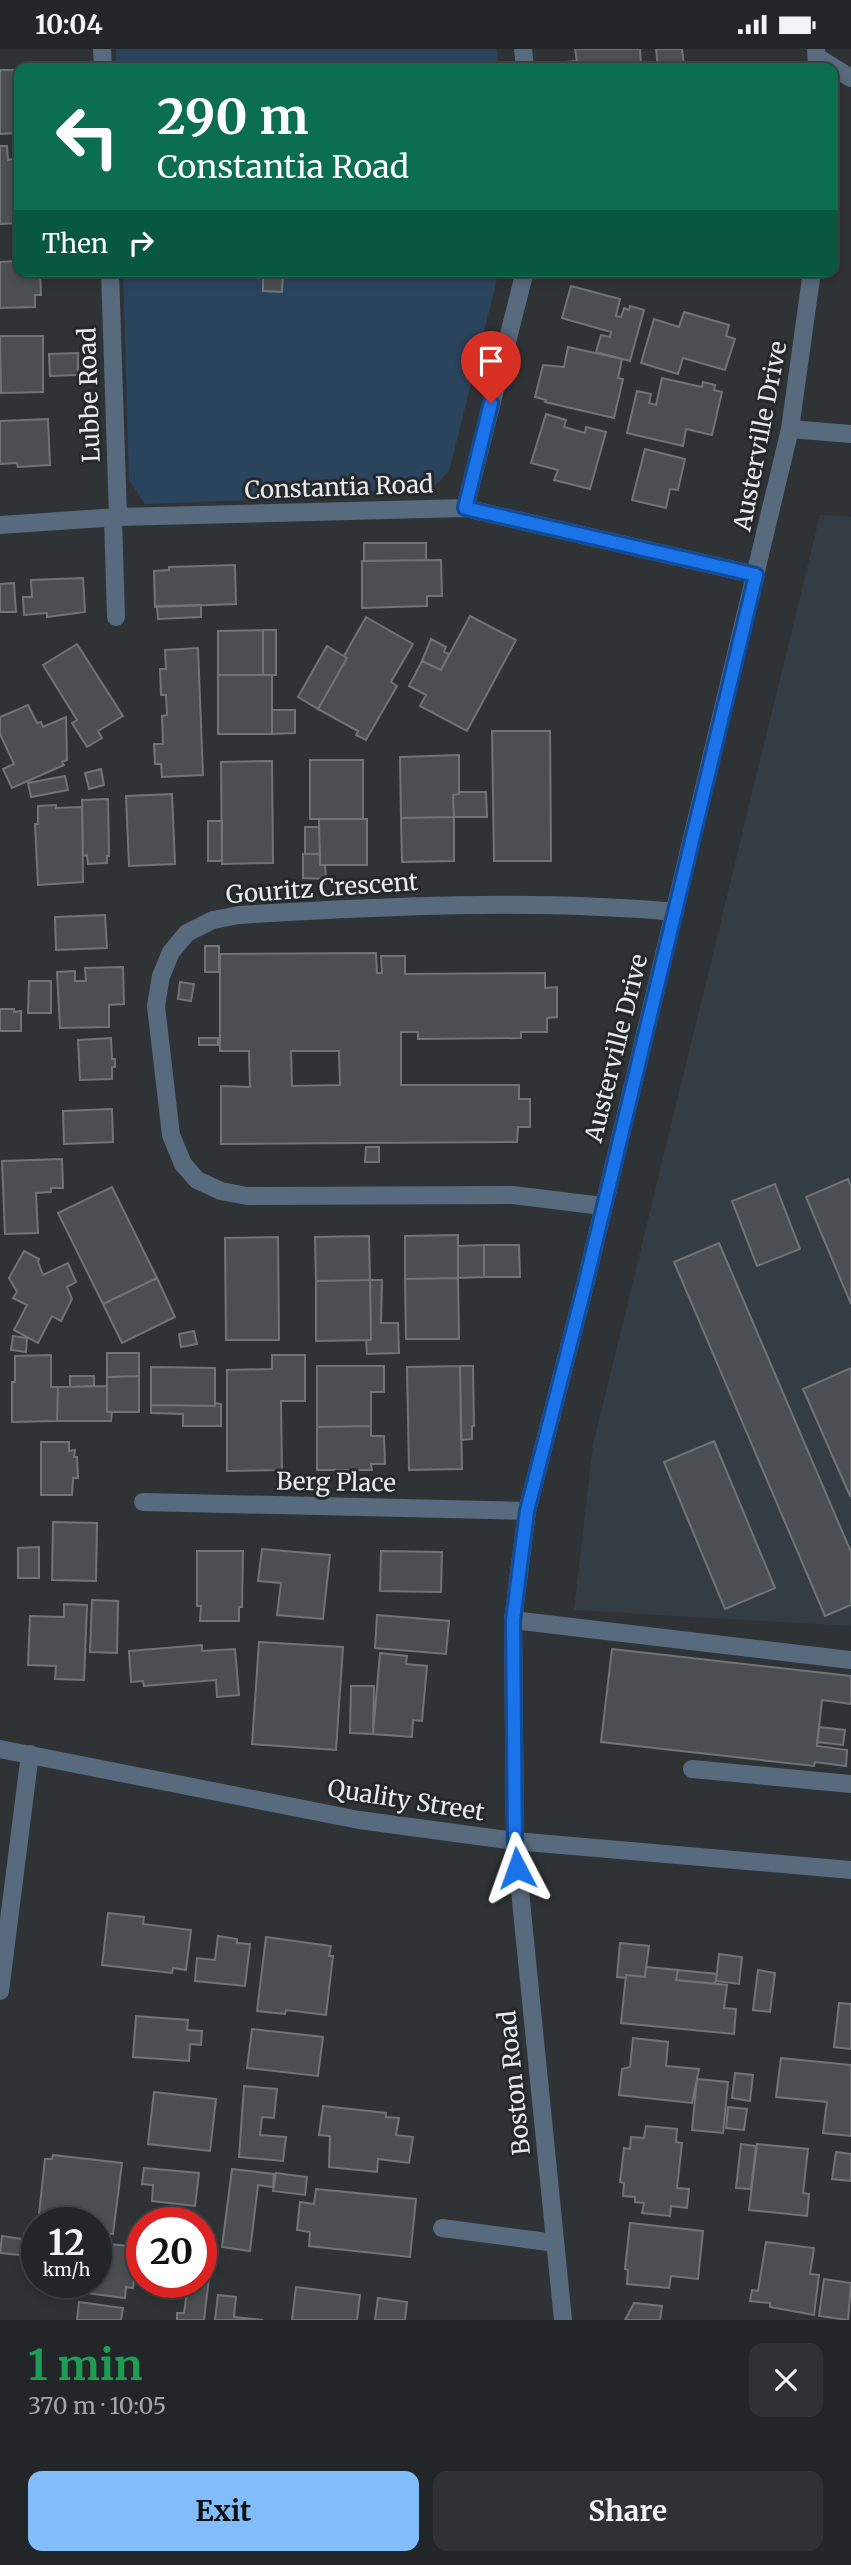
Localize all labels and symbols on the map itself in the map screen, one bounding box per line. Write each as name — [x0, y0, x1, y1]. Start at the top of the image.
street label: Lubbe Road — [71, 327, 107, 463]
pin — [461, 331, 521, 403]
street label: Austerville Drive — [726, 338, 794, 535]
street label: Constantia Road — [244, 468, 434, 506]
street label: Gouritz Crescent — [225, 866, 420, 910]
street label: Austerville Drive — [577, 951, 654, 1146]
street label: Berg Place — [276, 1465, 396, 1499]
street label: Quality Street — [325, 1772, 487, 1828]
position arrow — [480, 1831, 554, 1905]
street label: Boston Road — [491, 2009, 537, 2157]
speed limit sign: 20 — [126, 2207, 217, 2298]

